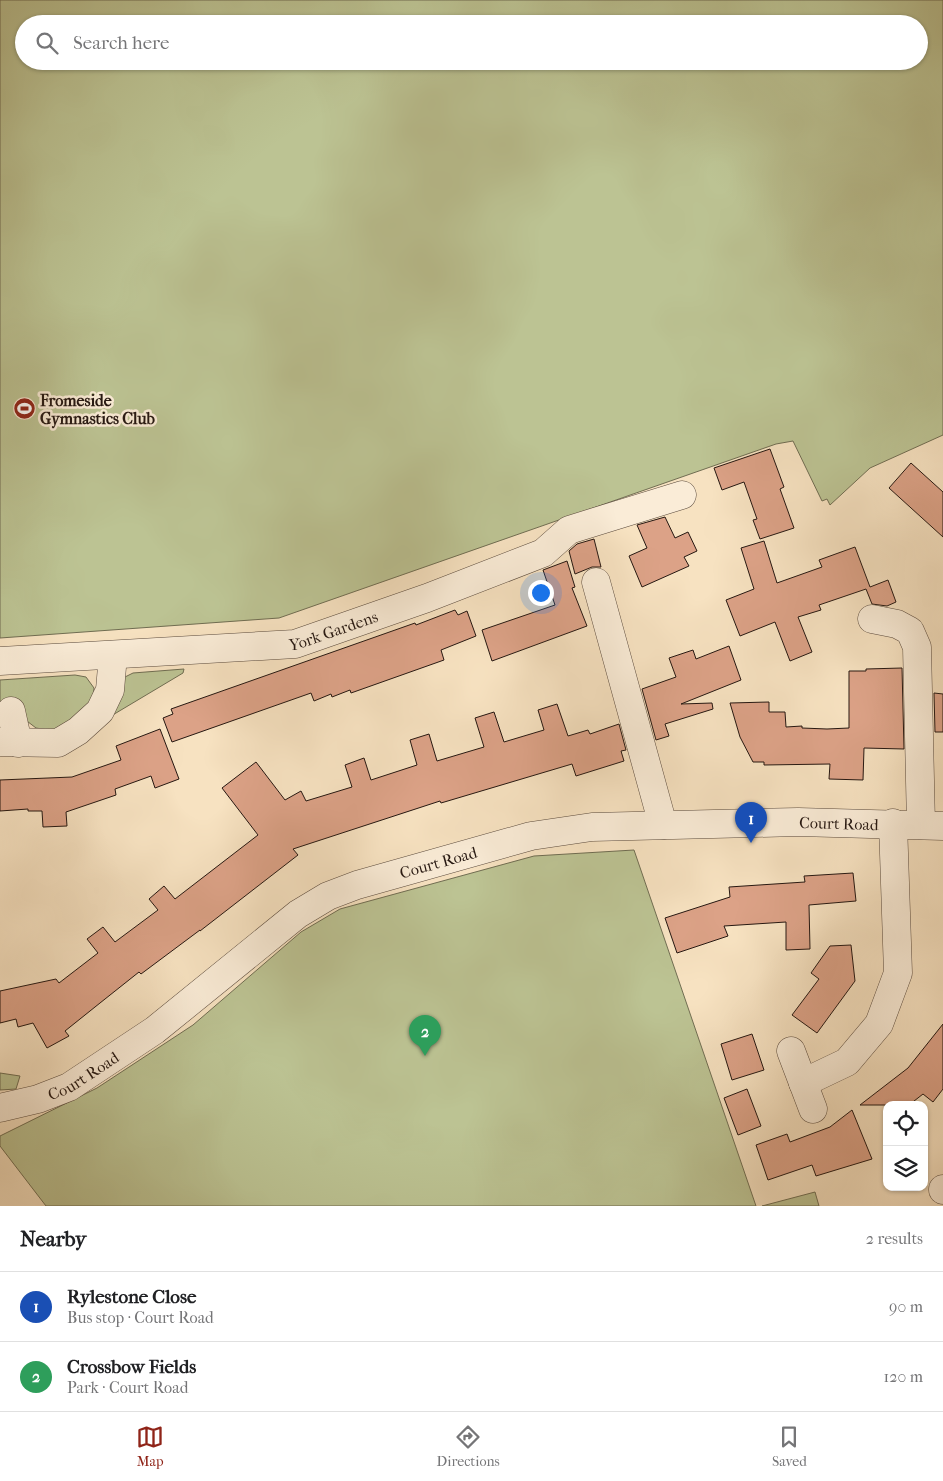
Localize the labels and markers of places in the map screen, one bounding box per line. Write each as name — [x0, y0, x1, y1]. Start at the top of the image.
place label: Fromeside Gymnastics Club — [39, 391, 155, 429]
sports icon: Fromeside Gymnastics Club — [12, 397, 36, 421]
pin: 1 — [735, 802, 767, 843]
pin: 2 — [409, 1015, 441, 1056]

